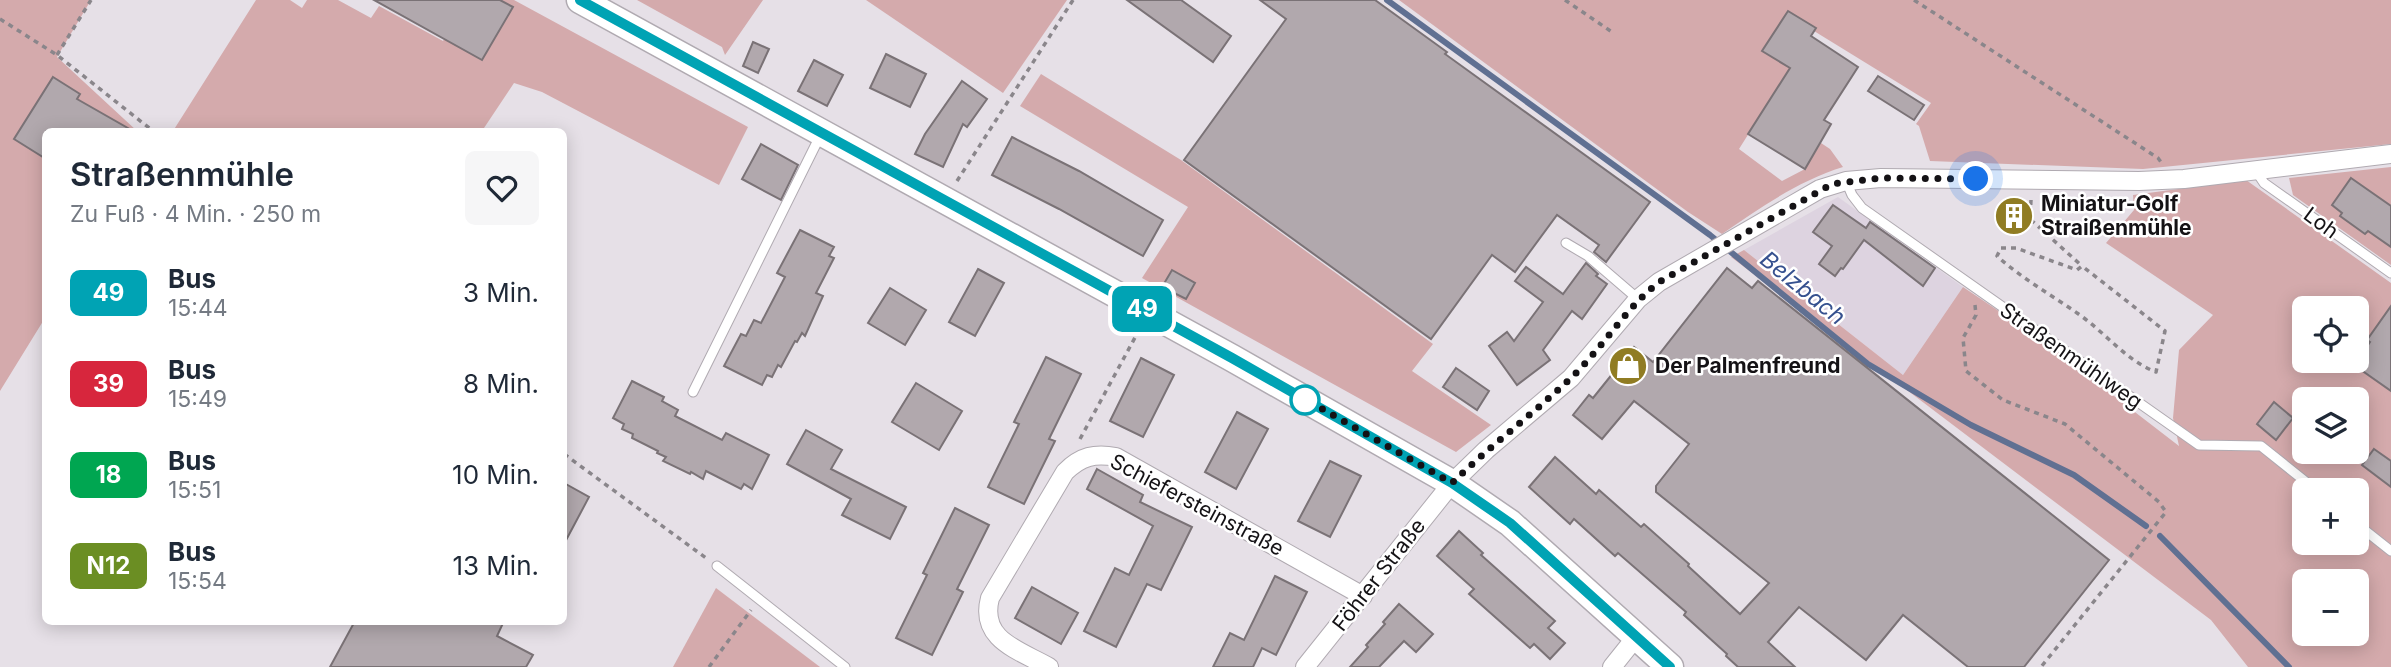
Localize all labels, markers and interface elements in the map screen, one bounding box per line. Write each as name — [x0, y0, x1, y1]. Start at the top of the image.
button: heart — [465, 151, 539, 225]
text: Straßenmühle — [70, 154, 294, 194]
your location — [1958, 161, 1993, 196]
place label: Miniatur-Golf Straißenmühle — [2041, 191, 2192, 240]
building icon: Miniatur-Golf Straißenmühle — [1993, 195, 2035, 237]
text: Zu Fuß · 4 Min. · 250 m — [70, 200, 321, 228]
street label: Loh — [2299, 202, 2344, 244]
water label: Belzbach — [1755, 245, 1851, 331]
text: Bus — [168, 263, 216, 294]
text: 3 Min. — [463, 277, 539, 308]
text: 49 — [93, 278, 124, 307]
line badge: 49 — [1110, 286, 1174, 332]
text: 15:44 — [168, 294, 228, 322]
text: 49 — [1126, 294, 1158, 323]
map controls — [2292, 296, 2369, 646]
button: locate — [2292, 296, 2369, 373]
street label: Straßenmühlweg — [1995, 297, 2147, 414]
shop icon: Der Palmenfreund — [1607, 345, 1649, 387]
place label: Der Palmenfreund — [1655, 353, 1840, 378]
text: Bus — [168, 354, 216, 385]
text: 8 Min. — [463, 368, 539, 399]
text: 39 — [93, 369, 124, 398]
text: 15:49 — [168, 385, 227, 413]
unlabelled marker — [1290, 385, 1320, 415]
button: layers — [2292, 387, 2369, 464]
text: Bus — [168, 445, 216, 476]
street label: Schiefersteinstraße — [1106, 448, 1288, 561]
text: 10 Min. — [452, 459, 539, 490]
text: 18 — [96, 460, 121, 489]
text: 15:51 — [168, 476, 221, 504]
button: + — [2292, 478, 2369, 555]
street label: Föhrer Straße — [1327, 514, 1430, 636]
text: Bus — [168, 536, 216, 567]
text: 13 Min. — [452, 550, 539, 581]
text: N12 — [87, 551, 130, 580]
text: 15:54 — [168, 567, 227, 595]
button: − — [2292, 569, 2369, 646]

